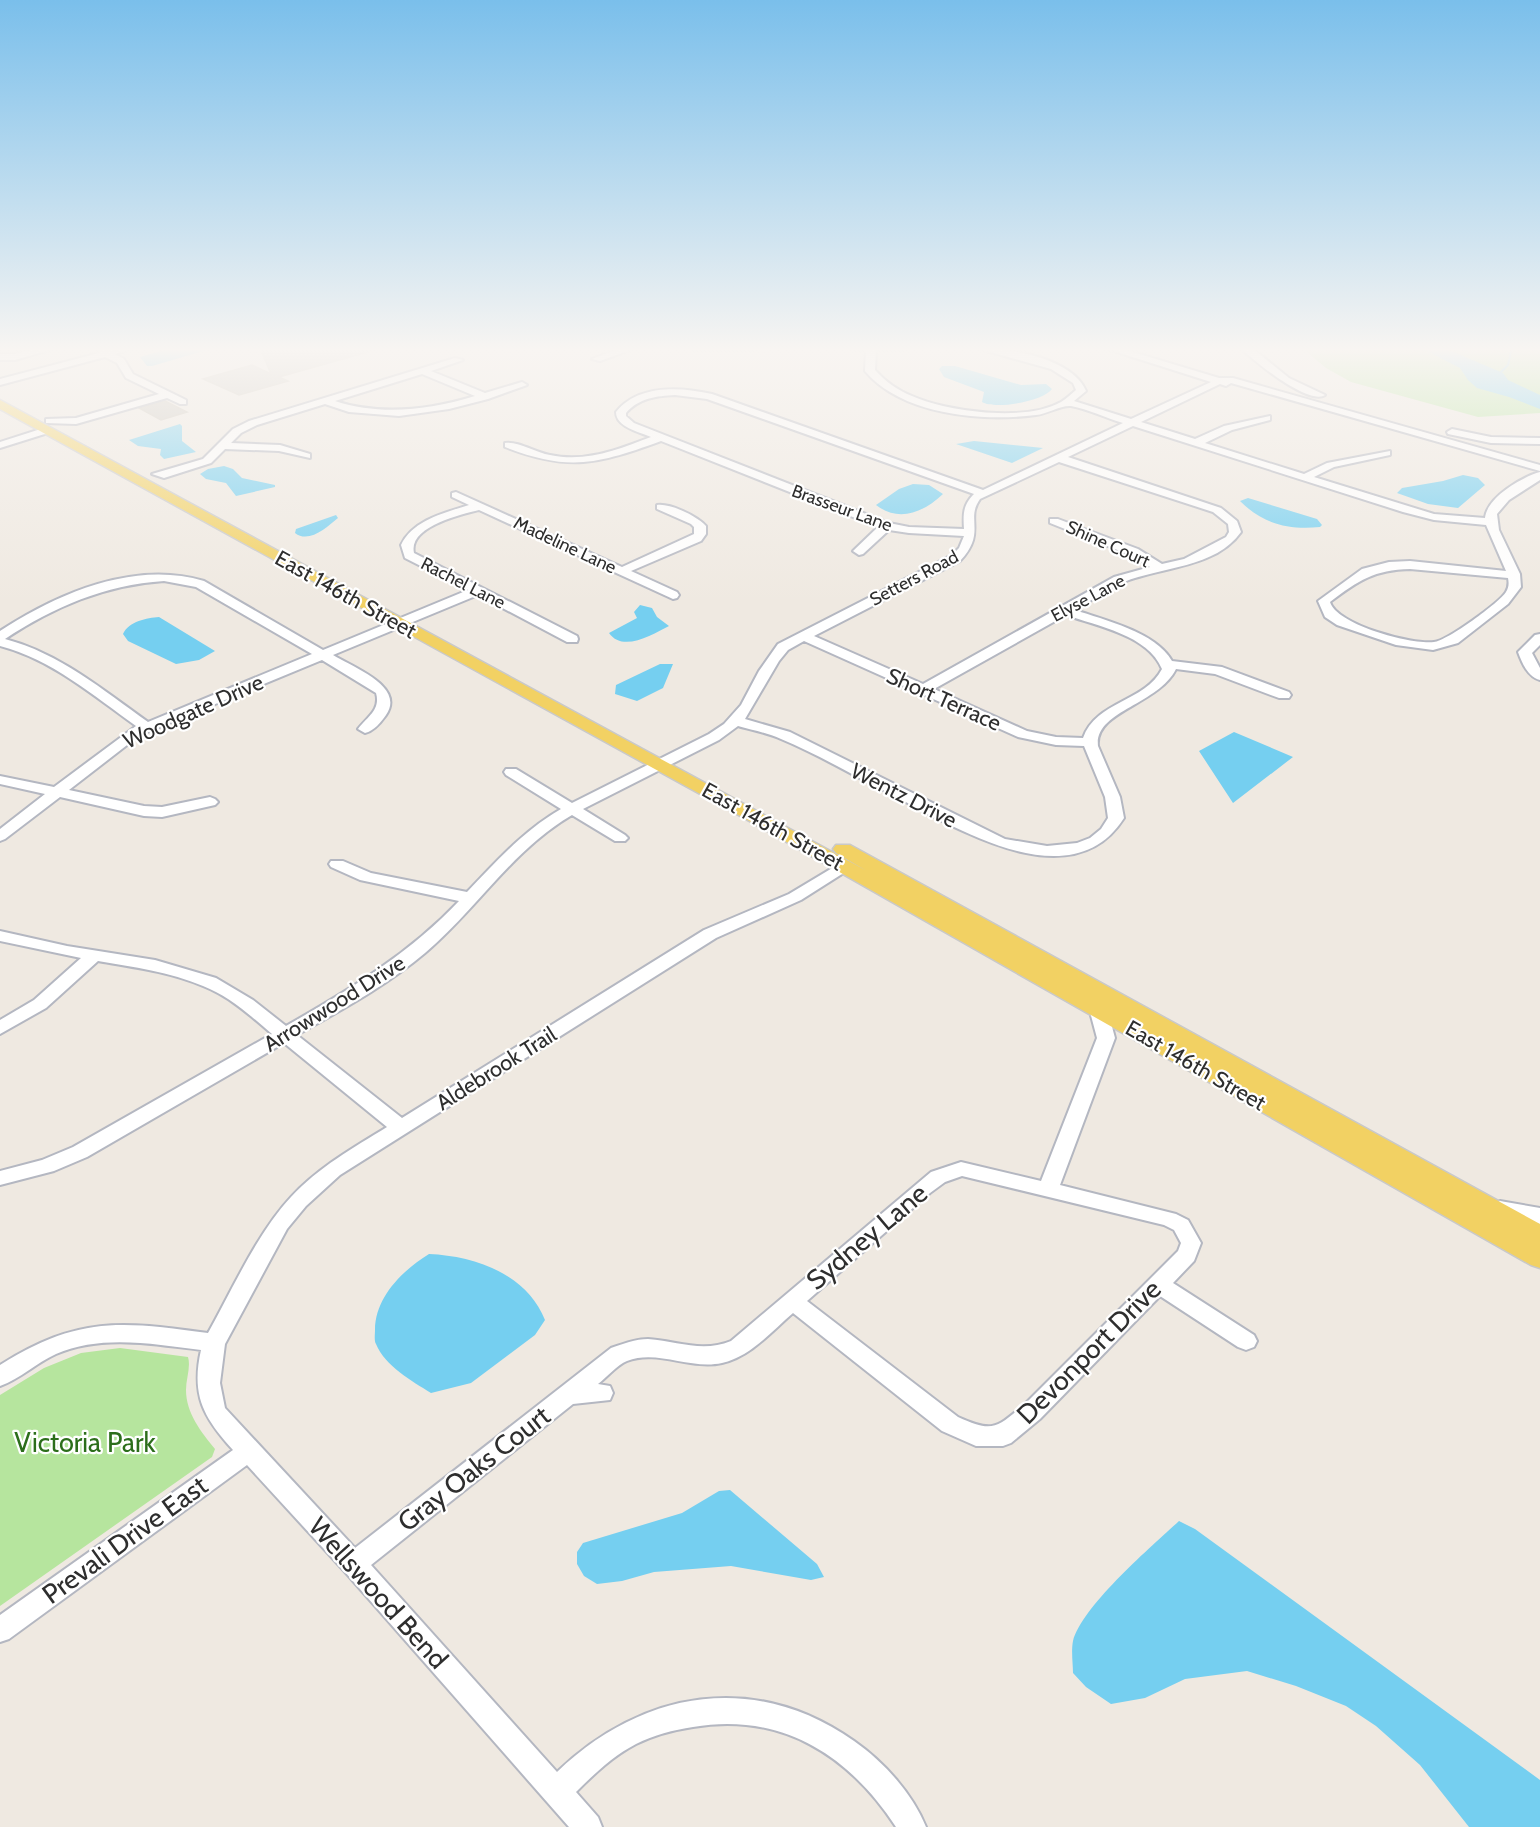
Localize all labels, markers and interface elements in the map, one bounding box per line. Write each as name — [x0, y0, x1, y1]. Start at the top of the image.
street label: Brasseur Lane — [789, 480, 895, 536]
street label: Madeline Lane — [510, 512, 620, 578]
street label: Shine Court — [1063, 516, 1153, 572]
street label: East 146th Street — [270, 544, 422, 645]
street label: Setters Road — [866, 545, 962, 611]
street label: Rachel Lane — [417, 552, 509, 614]
street label: Elyse Lane — [1047, 569, 1129, 627]
street label: Short Terrace — [882, 662, 1005, 737]
street label: Woodgate Drive — [119, 669, 267, 754]
street label: Wentz Drive — [846, 757, 961, 834]
street label: East 146th Street — [697, 776, 849, 877]
street label: Arrowwood Drive — [259, 949, 410, 1058]
street label: East 146th Street — [1121, 1014, 1271, 1117]
street label: Aldebrook Trail — [431, 1020, 562, 1116]
street label: Sydney Lane — [800, 1176, 934, 1297]
street label: Devonport Drive — [1010, 1273, 1168, 1431]
street label: Gray Oaks Court — [391, 1399, 556, 1538]
park label: Victoria Park — [14, 1426, 157, 1459]
street label: Prevali Drive East — [36, 1469, 214, 1611]
street label: Wellswood Bend — [302, 1510, 455, 1675]

